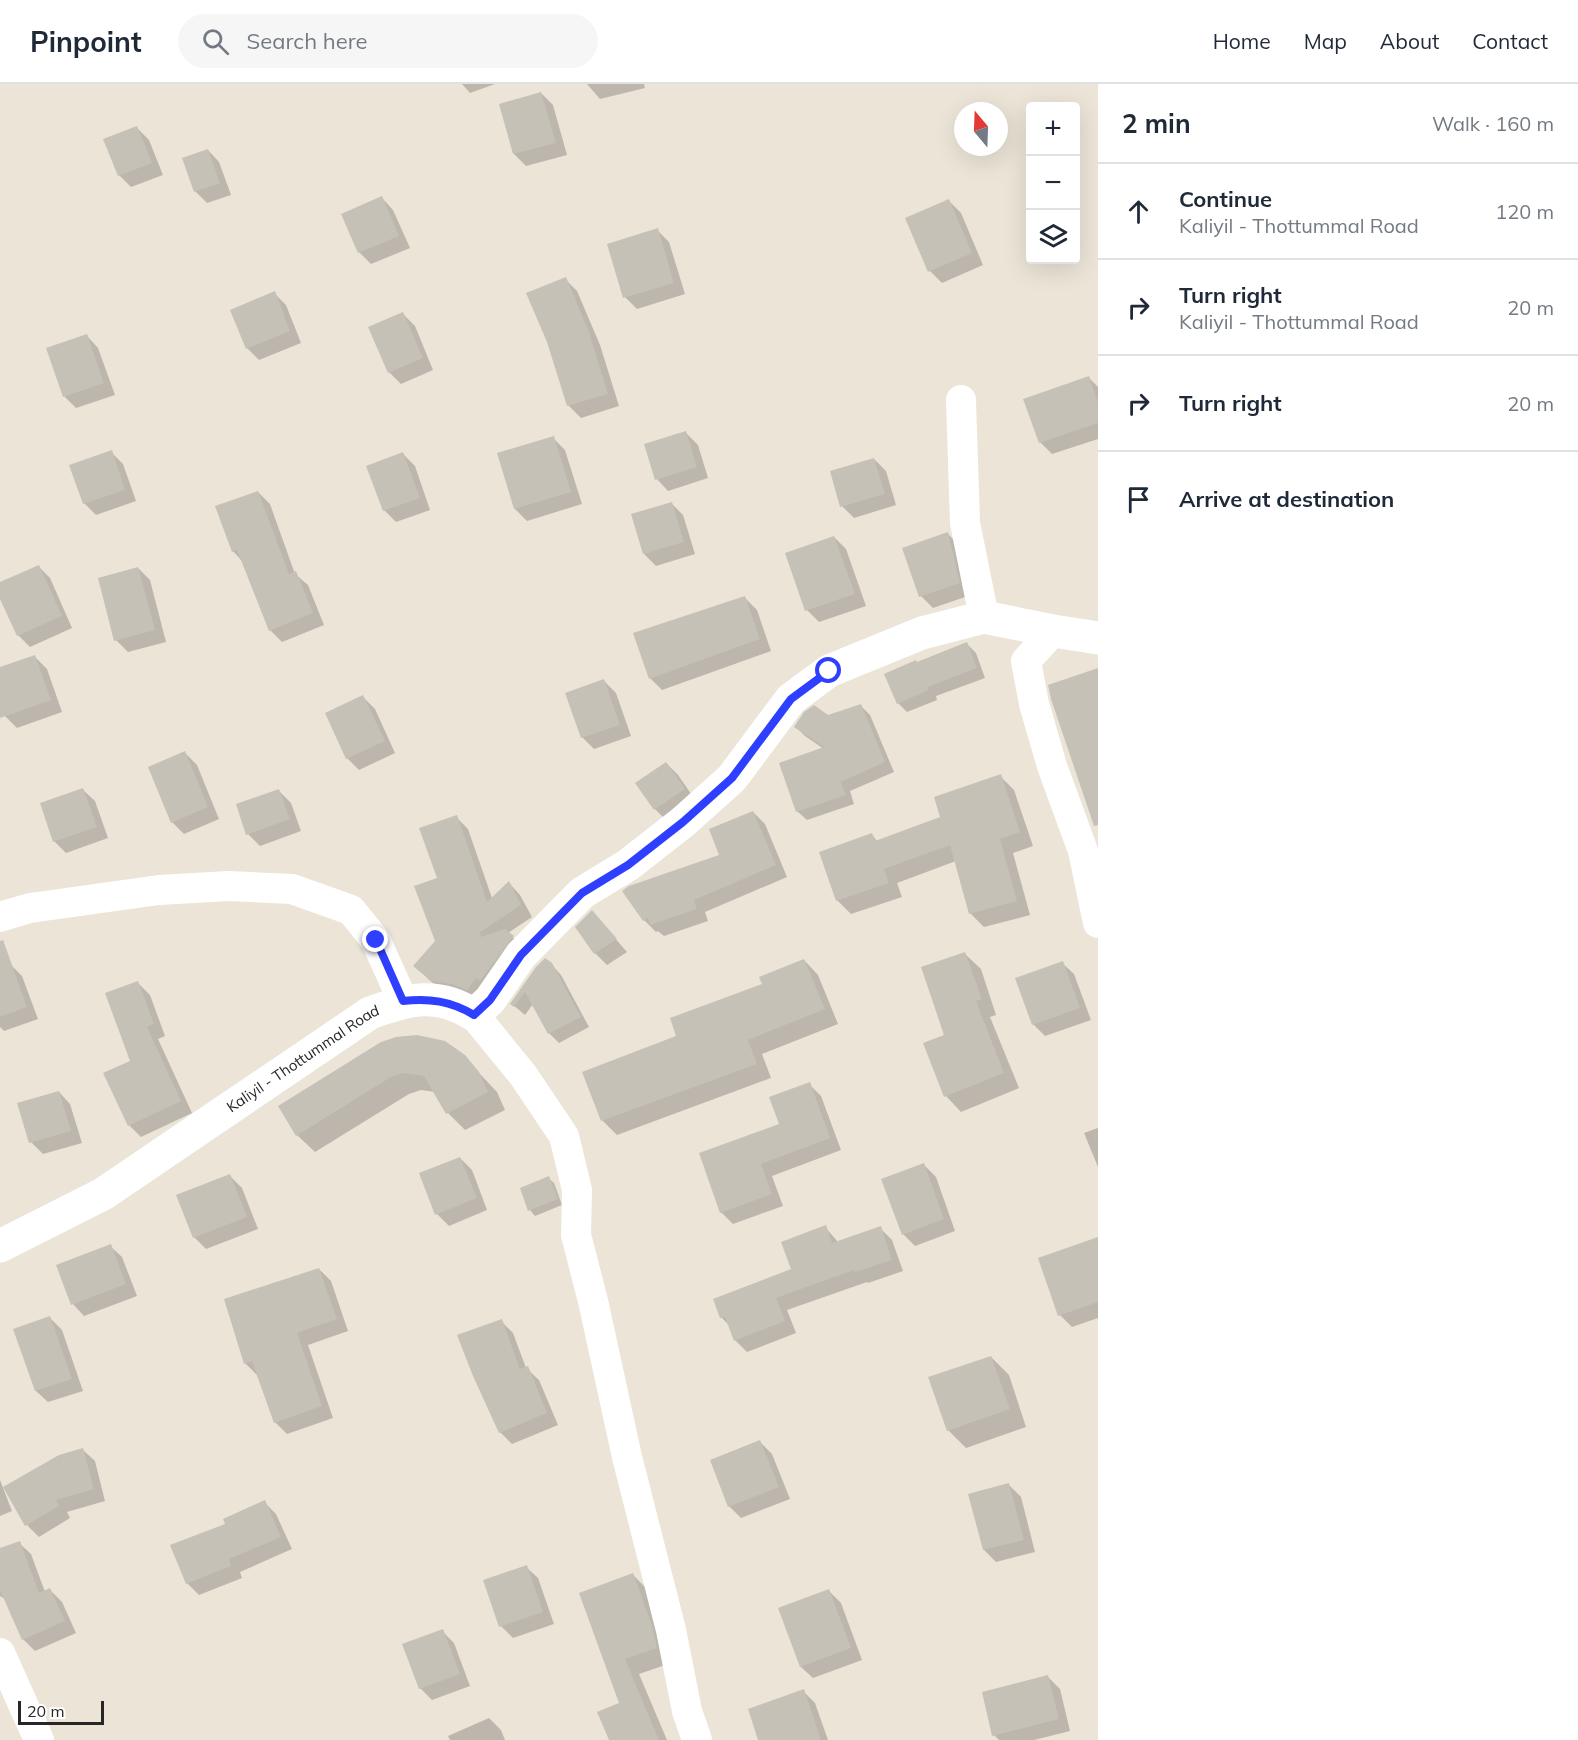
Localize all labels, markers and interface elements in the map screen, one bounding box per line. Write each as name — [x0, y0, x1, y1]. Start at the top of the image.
search box — [178, 14, 598, 68]
text: Pinpoint — [30, 24, 142, 59]
icon: search — [199, 25, 232, 58]
text: Search here — [247, 27, 368, 55]
text: Home — [1213, 28, 1271, 54]
text: Map — [1304, 28, 1347, 54]
text: About — [1380, 28, 1439, 54]
text: Contact — [1472, 28, 1548, 54]
north arrow — [954, 102, 1008, 156]
map controls — [1026, 102, 1080, 264]
button: + — [1026, 102, 1080, 156]
text: 2 min — [1122, 107, 1191, 140]
text: Walk · 160 m — [1432, 111, 1554, 136]
button: − — [1026, 156, 1080, 210]
text: Continue — [1179, 185, 1272, 213]
icon: ahead — [1122, 195, 1155, 228]
text: 120 m — [1495, 199, 1554, 224]
button: layers — [1026, 210, 1080, 264]
text: Kaliyil - Thottummal Road — [1179, 213, 1419, 238]
text: Turn right — [1179, 281, 1282, 309]
icon: right — [1122, 291, 1155, 324]
text: 20 m — [1507, 295, 1554, 320]
text: Kaliyil - Thottummal Road — [1179, 309, 1419, 334]
icon: right — [1122, 387, 1155, 420]
text: Turn right — [1179, 389, 1282, 417]
text: 20 m — [1507, 391, 1554, 416]
icon: arrive — [1122, 483, 1155, 516]
text: Arrive at destination — [1179, 485, 1394, 513]
route start — [815, 657, 841, 683]
route end — [362, 926, 388, 952]
street label: Kaliyil - Thottummal Road — [223, 1000, 382, 1116]
scale bar — [18, 1698, 104, 1726]
text: 20 m — [27, 1701, 64, 1721]

